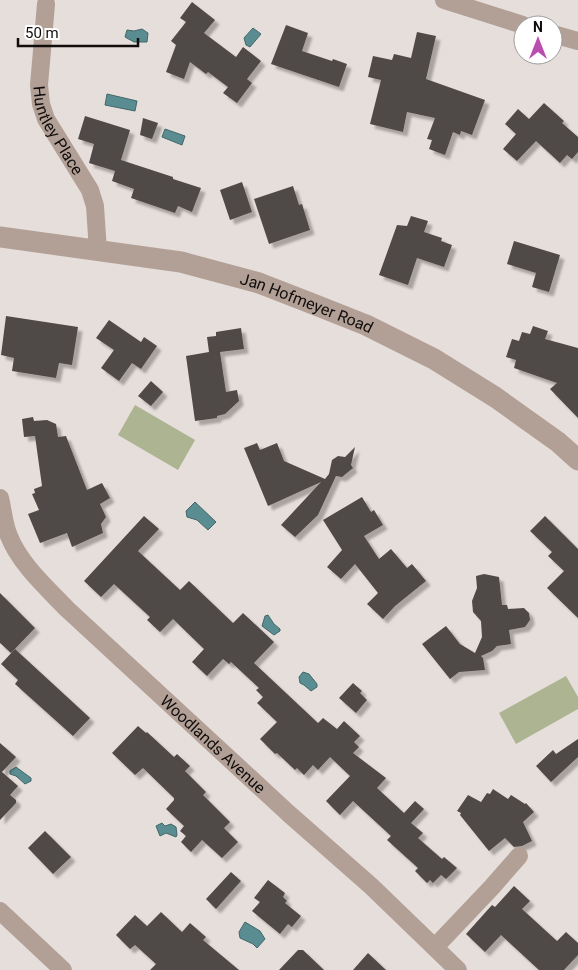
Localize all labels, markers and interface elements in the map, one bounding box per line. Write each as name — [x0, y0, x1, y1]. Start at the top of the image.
scale bar — [18, 15, 138, 47]
north arrow — [513, 15, 563, 65]
text: N — [533, 19, 543, 35]
text: 50 m — [25, 24, 59, 42]
street label: Huntley Place — [30, 85, 88, 178]
street label: Jan Hofmeyer Road — [238, 269, 377, 337]
street label: Woodlands Avenue — [157, 691, 270, 797]

